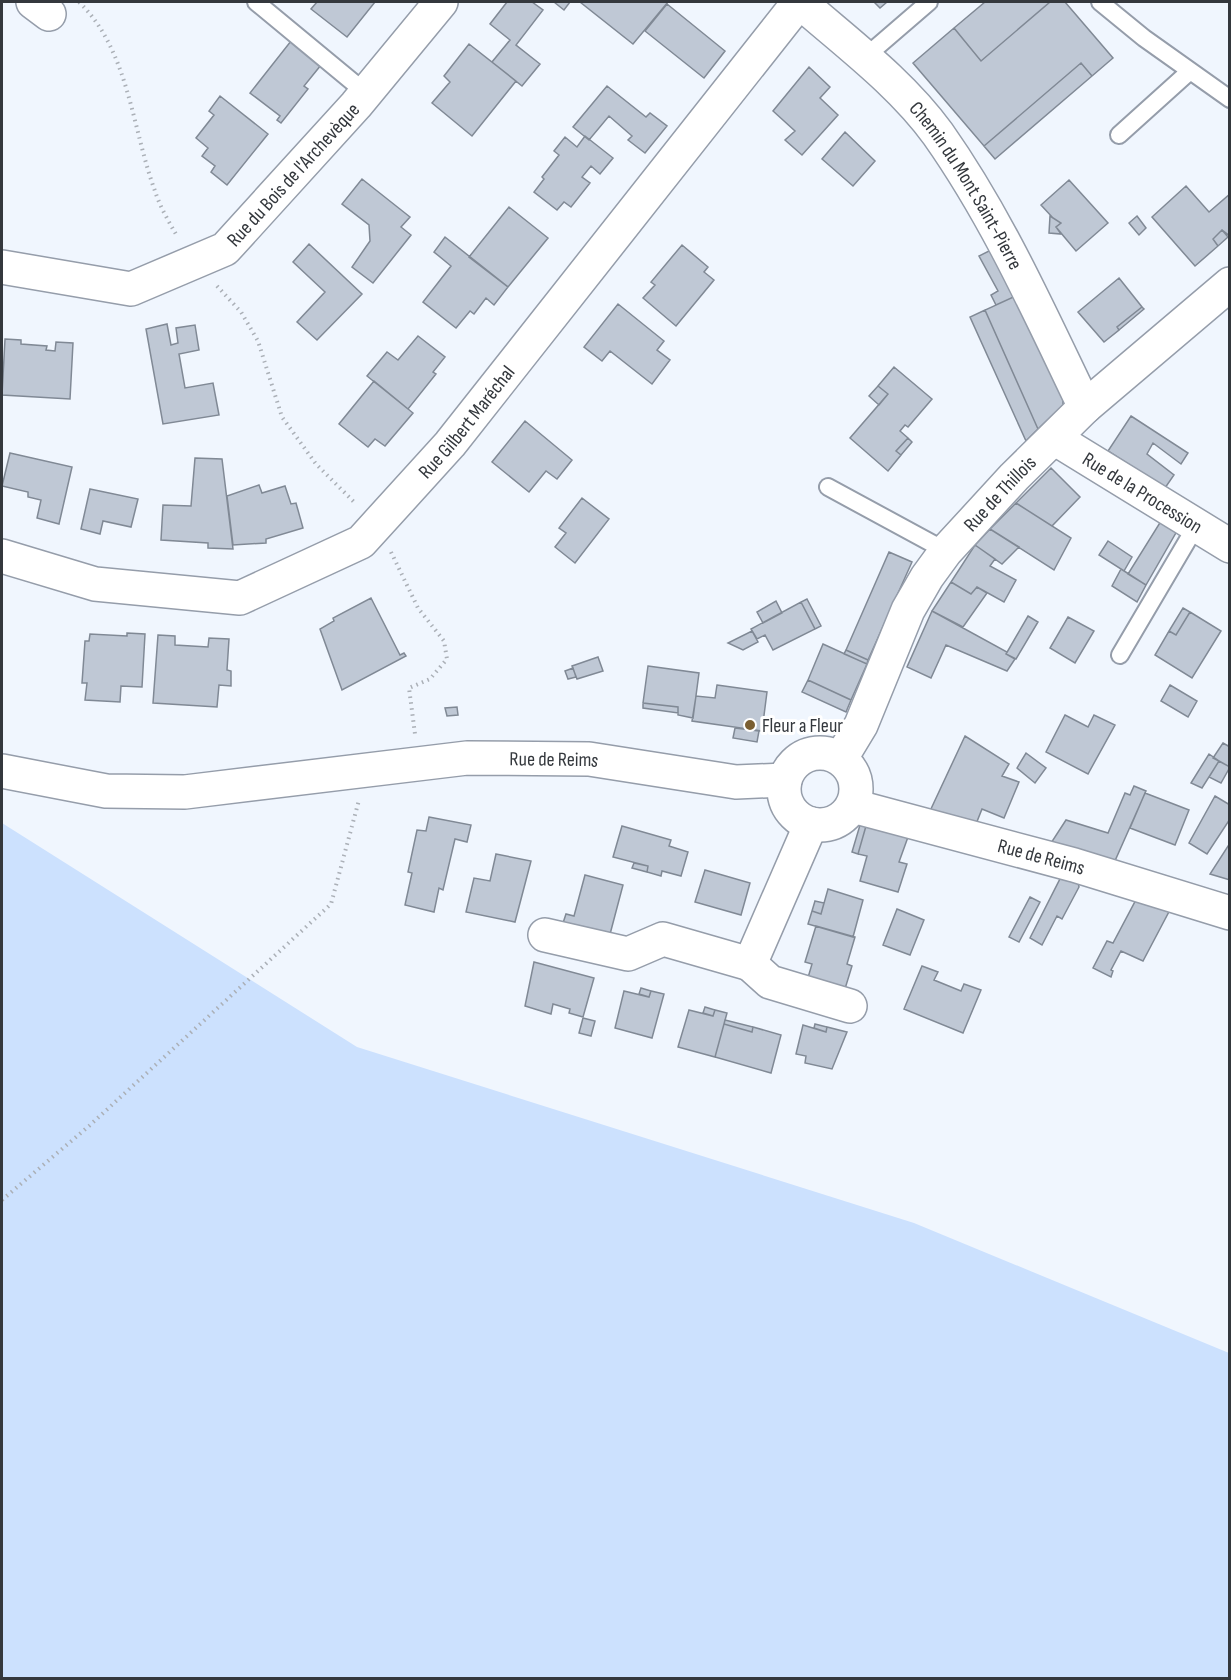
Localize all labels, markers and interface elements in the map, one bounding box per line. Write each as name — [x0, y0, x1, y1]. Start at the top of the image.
street label: Chemin du Mont Saint-Pierre — [904, 97, 1027, 274]
street label: Rue du Bois de l'Archevèque — [222, 98, 365, 252]
street label: Rue Gilbert Maréchal — [414, 361, 520, 484]
street label: Rue de la Procession — [1078, 447, 1206, 539]
street label: Rue de Thillois — [959, 451, 1042, 537]
place label: Fleur a Fleur — [762, 714, 843, 738]
marker: Fleur a Fleur — [743, 718, 757, 732]
street label: Rue de Reims — [509, 747, 600, 773]
street label: Rue de Reims — [995, 834, 1088, 881]

